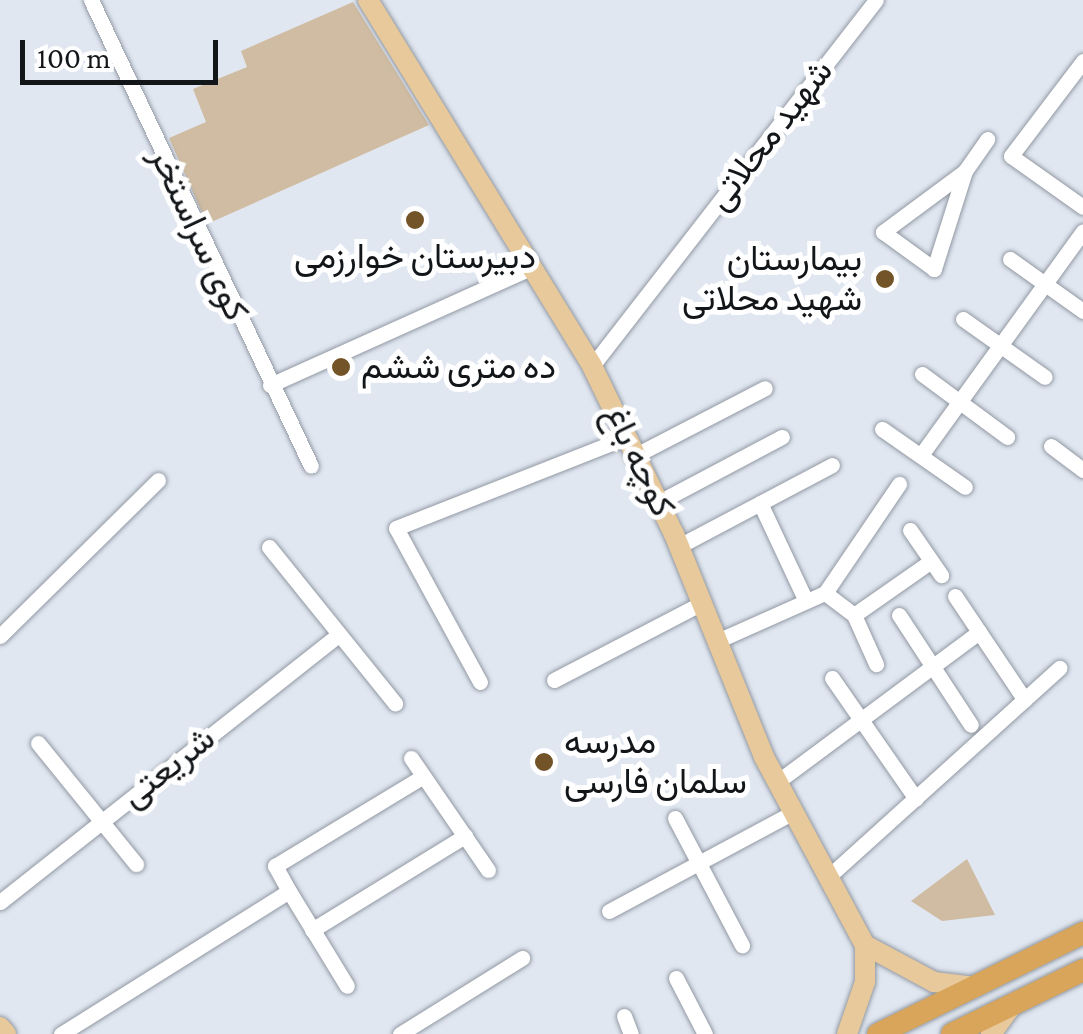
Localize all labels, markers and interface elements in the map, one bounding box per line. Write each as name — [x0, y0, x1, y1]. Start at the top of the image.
scale bar — [25, 20, 222, 82]
text: 100 m — [37, 41, 111, 74]
street label: شهید محلاتی — [698, 51, 842, 219]
street label: کوی سراستخر — [141, 141, 257, 327]
marker: دبیرستان خوارزمی — [404, 209, 426, 231]
place label: دبیرستان خوارزمی — [294, 236, 536, 278]
place label: بیمارستان شهید محلاتی — [682, 238, 862, 320]
marker: بیمارستان شهید محلاتی — [872, 266, 898, 292]
place label: ده متری ششم — [361, 346, 556, 388]
marker: ده متری ششم — [330, 356, 352, 378]
street label: کوچه باغ — [594, 398, 684, 524]
street label: شریعتی — [113, 717, 223, 817]
place label: مدرسه سلمان فارسی — [564, 721, 747, 803]
marker: مدرسه سلمان فارسی — [533, 751, 555, 773]

